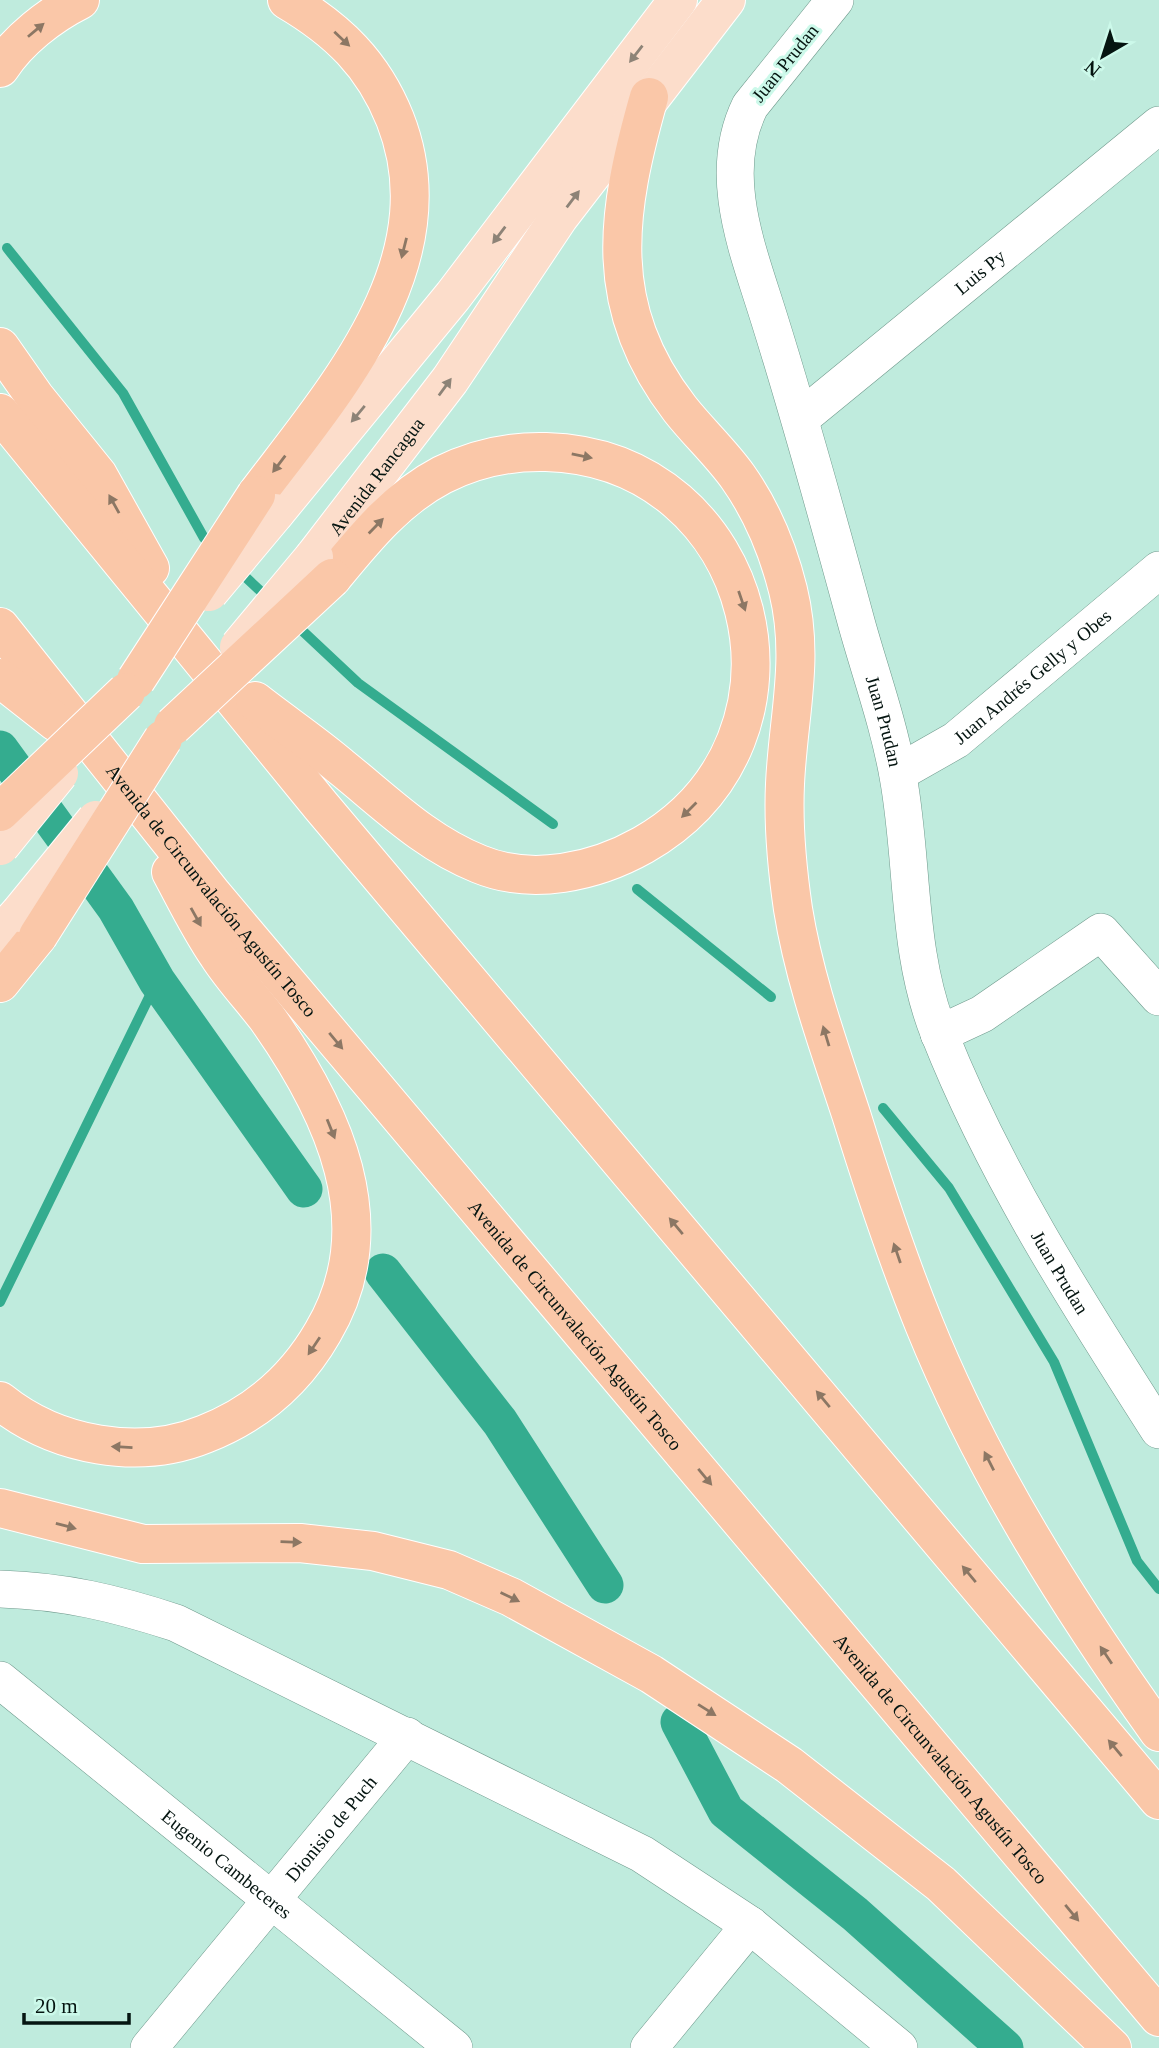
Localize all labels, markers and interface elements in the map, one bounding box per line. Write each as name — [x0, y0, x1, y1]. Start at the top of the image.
street label: Juan Prudan — [747, 20, 823, 106]
north arrow — [1068, 21, 1138, 91]
one-way arrow — [28, 23, 45, 38]
one-way arrow — [334, 31, 351, 48]
one-way arrow — [630, 45, 644, 63]
text: N — [1080, 56, 1105, 81]
one-way arrow — [566, 189, 580, 208]
one-way arrow — [492, 226, 506, 244]
one-way arrow — [398, 237, 409, 259]
street label: Luis Py — [950, 245, 1009, 298]
one-way arrow — [438, 377, 452, 396]
one-way arrow — [351, 405, 366, 422]
street label: Avenida Rancagua — [324, 413, 428, 539]
one-way arrow — [571, 450, 593, 461]
one-way arrow — [272, 455, 286, 473]
one-way arrow — [109, 494, 120, 514]
one-way arrow — [368, 518, 384, 535]
one-way arrow — [737, 591, 748, 612]
street label: Juan Andrés Gelly y Obes — [949, 604, 1115, 748]
street label: Juan Prudan — [862, 673, 907, 769]
street label: Avenida de Circunvalación Agustín Tosco — [103, 760, 321, 1021]
one-way arrow — [681, 801, 698, 817]
one-way arrow — [190, 908, 202, 927]
one-way arrow — [821, 1026, 831, 1047]
one-way arrow — [328, 1033, 343, 1050]
one-way arrow — [326, 1119, 337, 1140]
street label: Avenida de Circunvalación Agustín Tosco — [465, 1196, 687, 1454]
one-way arrow — [669, 1217, 684, 1234]
street label: Juan Prudan — [1027, 1227, 1094, 1318]
one-way arrow — [891, 1242, 902, 1263]
one-way arrow — [308, 1337, 321, 1356]
one-way arrow — [816, 1391, 831, 1408]
one-way arrow — [111, 1442, 133, 1453]
one-way arrow — [983, 1451, 995, 1470]
one-way arrow — [697, 1468, 712, 1485]
one-way arrow — [55, 1522, 76, 1532]
one-way arrow — [280, 1537, 302, 1548]
one-way arrow — [962, 1565, 977, 1582]
one-way arrow — [500, 1591, 520, 1602]
street label: Avenida de Circunvalación Agustín Tosco — [830, 1630, 1052, 1888]
one-way arrow — [1100, 1645, 1113, 1665]
one-way arrow — [697, 1704, 717, 1717]
one-way arrow — [1108, 1740, 1123, 1757]
street label: Dionisio de Puch — [281, 1771, 381, 1886]
street label: Eugenio Cambeceres — [158, 1805, 296, 1923]
one-way arrow — [1065, 1903, 1080, 1921]
scale bar — [24, 1982, 130, 2026]
text: 20 m — [35, 1994, 78, 2018]

